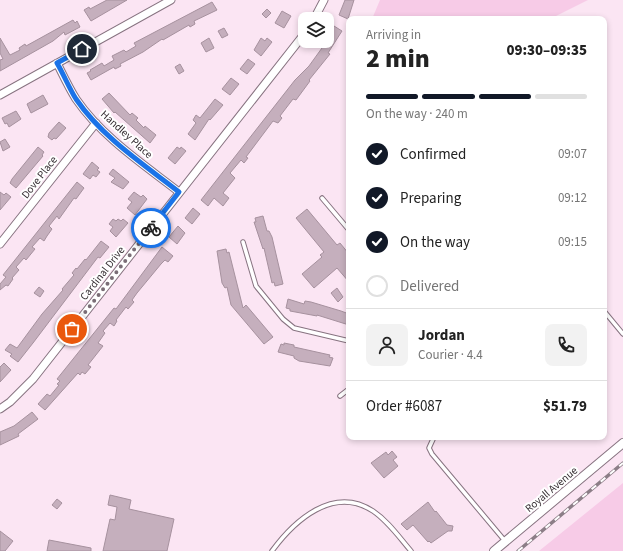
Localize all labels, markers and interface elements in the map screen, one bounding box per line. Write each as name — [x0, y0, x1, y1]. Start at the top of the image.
map controls — [298, 12, 334, 48]
button: layers — [298, 12, 334, 48]
text: Arriving in — [366, 26, 421, 44]
pin — [65, 32, 99, 66]
icon: home — [71, 38, 93, 60]
text: 2 min — [366, 40, 430, 77]
text: 09:30–09:35 — [506, 40, 587, 61]
text: On the way · 240 m — [366, 105, 468, 123]
street label: Handley Place — [97, 107, 156, 162]
icon: check — [366, 143, 388, 165]
text: Confirmed — [400, 144, 466, 165]
text: 09:07 — [558, 145, 587, 163]
street label: Dove Place — [18, 152, 61, 202]
icon: check — [366, 187, 388, 209]
text: Preparing — [400, 188, 461, 209]
text: 09:12 — [558, 189, 587, 207]
courier — [131, 208, 171, 248]
icon: bike — [140, 217, 162, 239]
icon: check — [366, 231, 388, 253]
text: On the way — [400, 232, 470, 253]
text: 09:15 — [558, 233, 587, 251]
street label: Cardinal Drive — [77, 243, 129, 303]
text: Delivered — [400, 276, 459, 297]
pin — [55, 312, 89, 346]
icon: bag — [61, 318, 83, 340]
button: person — [366, 324, 408, 366]
button: phone — [545, 324, 587, 366]
text: Jordan — [418, 325, 465, 346]
text: Courier · 4.4 — [418, 346, 483, 364]
text: Order #6087 — [366, 396, 442, 417]
text: $51.79 — [543, 396, 587, 417]
street label: Royall Avenue — [522, 463, 581, 516]

